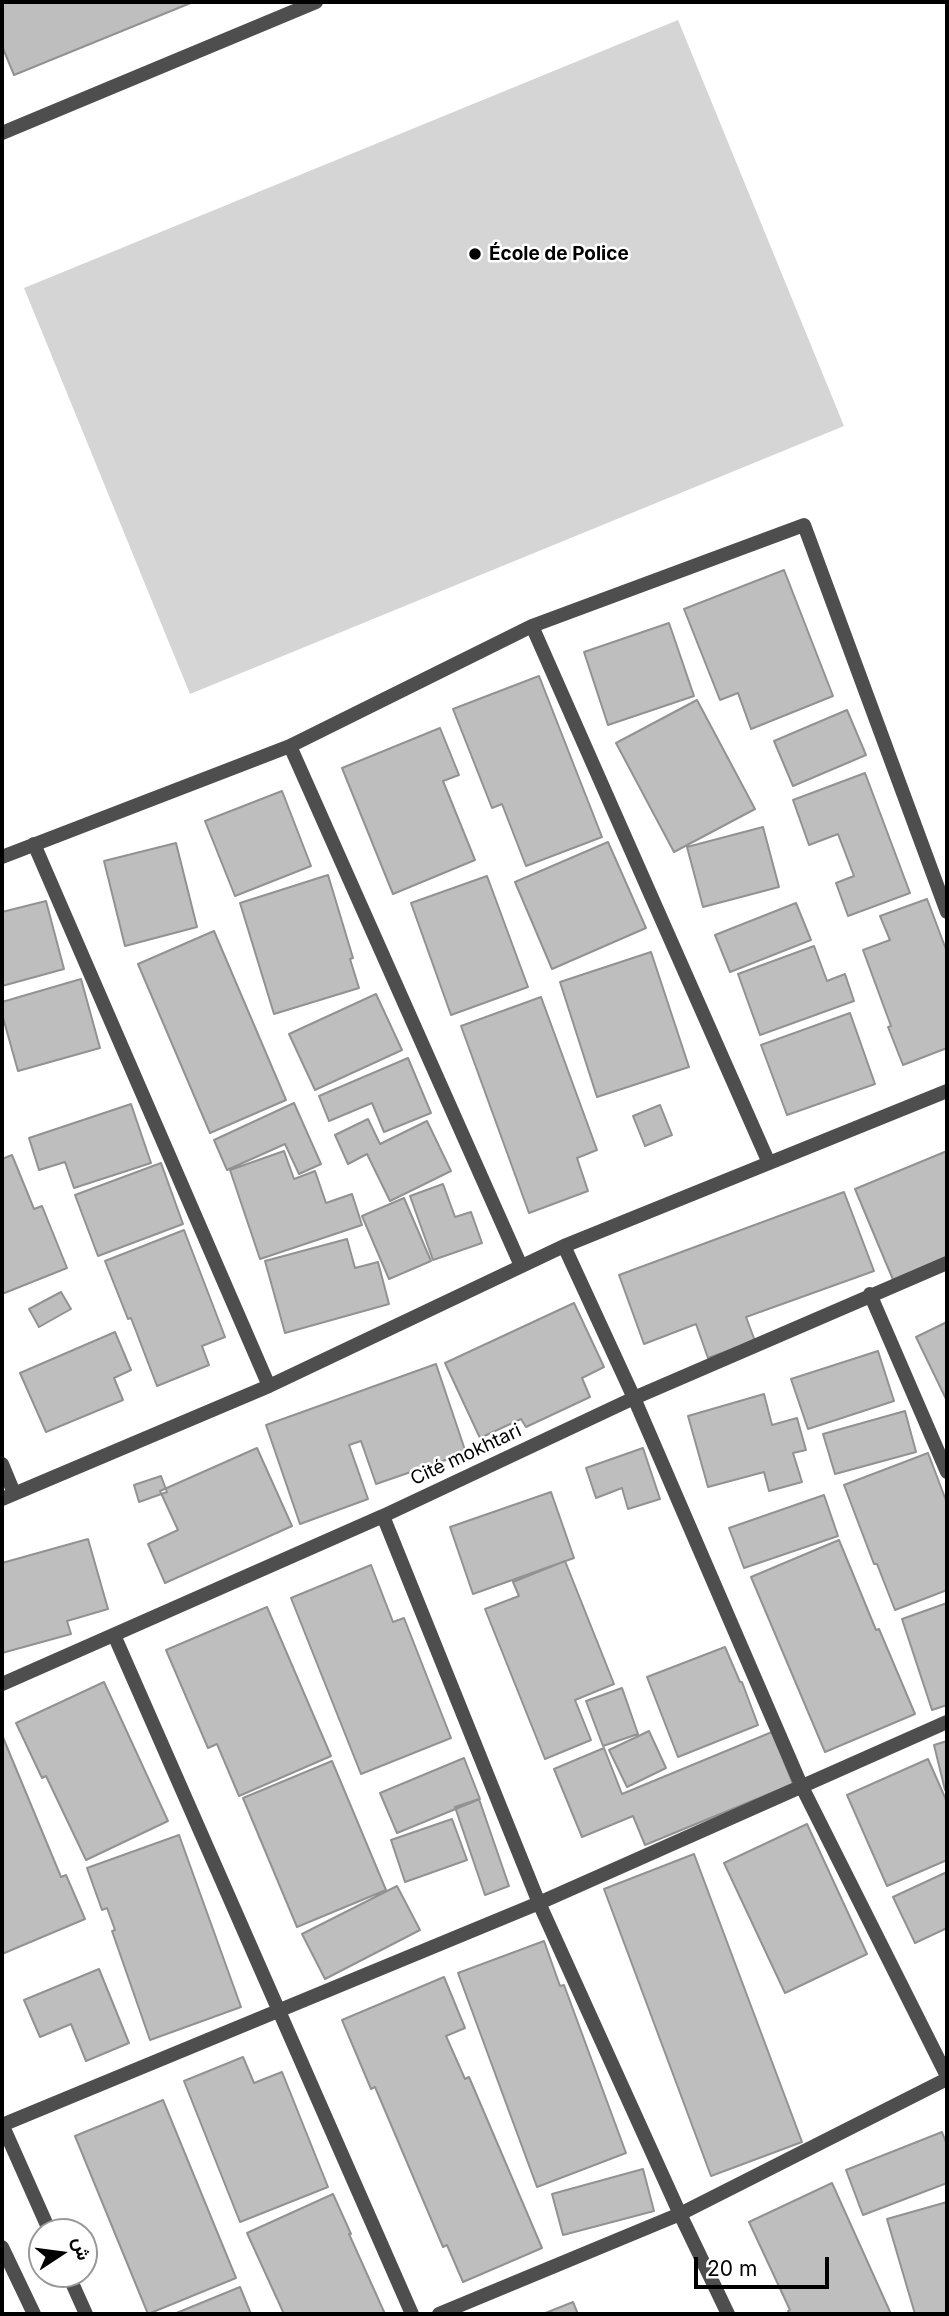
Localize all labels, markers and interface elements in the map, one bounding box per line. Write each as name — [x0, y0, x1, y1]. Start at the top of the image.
place label: École de Police — [489, 243, 629, 265]
marker: École de Police — [467, 246, 483, 262]
street label: Cité mokhtari — [407, 1419, 525, 1491]
north arrow — [28, 2218, 98, 2288]
text: ش — [68, 2235, 96, 2262]
scale bar — [697, 2242, 832, 2286]
text: 20 m — [707, 2256, 757, 2281]

